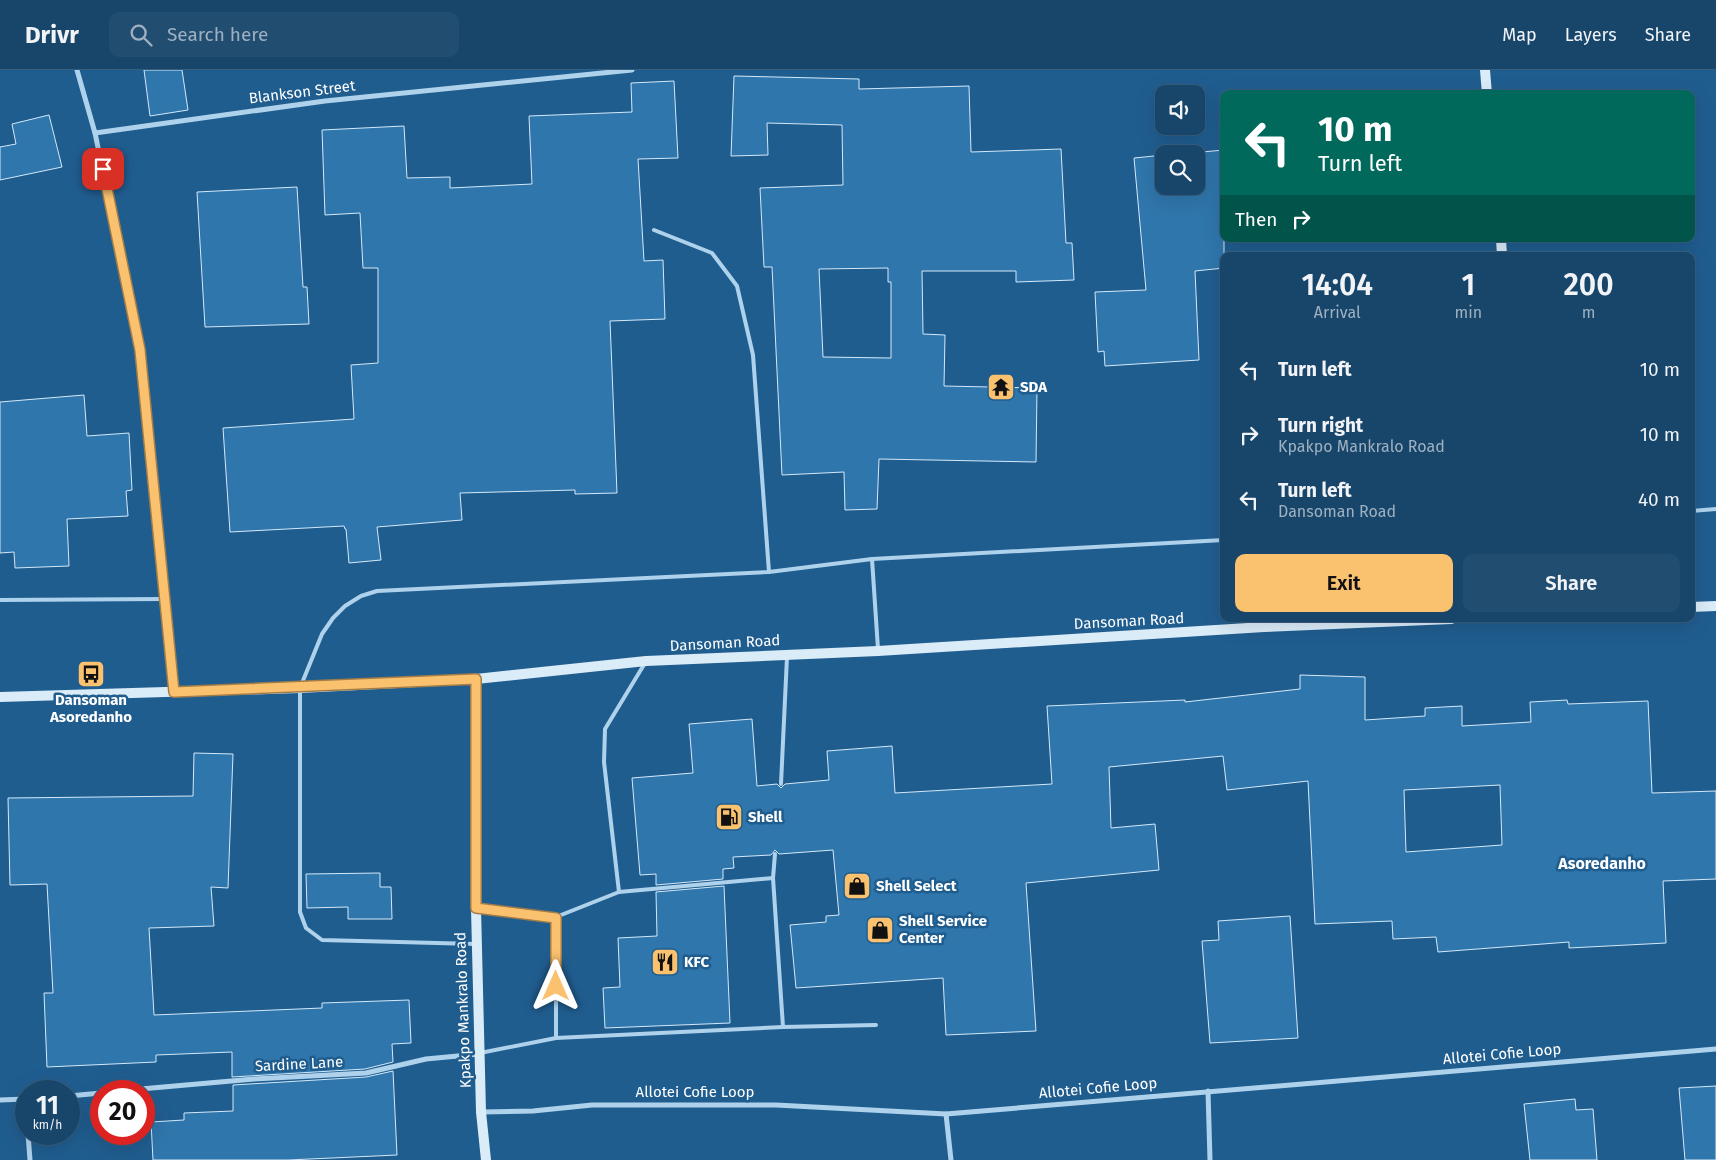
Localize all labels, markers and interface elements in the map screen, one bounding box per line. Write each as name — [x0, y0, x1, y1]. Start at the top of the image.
search box — [109, 12, 459, 57]
text: Drivr — [25, 21, 79, 49]
icon: search — [127, 21, 155, 49]
text: Search here — [167, 23, 268, 46]
text: Map — [1502, 24, 1537, 46]
text: Layers — [1565, 24, 1617, 46]
text: Share — [1645, 24, 1691, 46]
street label: Blankson Street — [248, 76, 357, 107]
map controls — [1155, 85, 1205, 195]
button: sound — [1155, 85, 1205, 135]
text: 10 m — [1318, 108, 1393, 150]
icon: left — [1235, 110, 1300, 175]
button: search — [1155, 145, 1205, 195]
pin — [82, 148, 124, 190]
text: Turn left — [1318, 150, 1402, 177]
icon: arrive — [89, 155, 117, 183]
icon: right — [1287, 205, 1315, 233]
text: Then — [1235, 208, 1277, 231]
text: 14:04 — [1301, 267, 1373, 303]
text: 1 — [1461, 267, 1475, 303]
text: 200 — [1563, 267, 1614, 303]
text: Arrival — [1314, 303, 1361, 322]
text: min — [1454, 303, 1482, 322]
text: m — [1582, 303, 1595, 322]
icon: left — [1235, 356, 1263, 384]
text: Turn left — [1278, 358, 1352, 381]
text: 10 m — [1640, 358, 1680, 381]
temple icon: SDA — [986, 372, 1016, 402]
place label: SDA — [1020, 378, 1048, 396]
text: Turn right — [1278, 414, 1363, 437]
icon: right — [1235, 421, 1263, 449]
text: 10 m — [1640, 423, 1680, 446]
text: Kpakpo Mankralo Road — [1278, 437, 1445, 456]
text: Turn left — [1278, 479, 1352, 502]
icon: left — [1235, 486, 1263, 514]
text: 40 m — [1638, 488, 1680, 511]
text: Dansoman Road — [1278, 502, 1396, 521]
button: Exit — [1235, 554, 1453, 612]
button: Share — [1463, 554, 1680, 612]
street label: Dansoman Road — [1073, 609, 1185, 633]
street label: Dansoman Road — [669, 631, 781, 655]
bus stop icon: Dansoman Asoredanho — [76, 659, 106, 689]
place label: Dansoman Asoredanho — [49, 691, 132, 726]
fuel station icon: Shell — [714, 802, 744, 832]
place label: Shell — [748, 808, 783, 826]
district label: Asoredanho — [1557, 854, 1646, 873]
shop icon: Shell Select — [842, 871, 872, 901]
place label: Shell Select — [876, 877, 957, 895]
place label: Shell Service Center — [899, 912, 987, 947]
shop icon: Shell Service Center — [865, 915, 895, 945]
street label: Kpakpo Mankralo Road — [451, 932, 475, 1088]
restaurant icon: KFC — [650, 947, 680, 977]
place label: KFC — [684, 953, 710, 971]
position arrow — [529, 959, 581, 1011]
street label: Allotei Cofie Loop — [1442, 1040, 1562, 1068]
street label: Sardine Lane — [254, 1053, 344, 1075]
street label: Allotei Cofie Loop — [1038, 1074, 1158, 1102]
speed limit sign: 20 — [90, 1080, 155, 1145]
street label: Allotei Cofie Loop — [636, 1083, 754, 1101]
text: 11 — [36, 1091, 59, 1121]
text: km/h — [33, 1118, 62, 1132]

